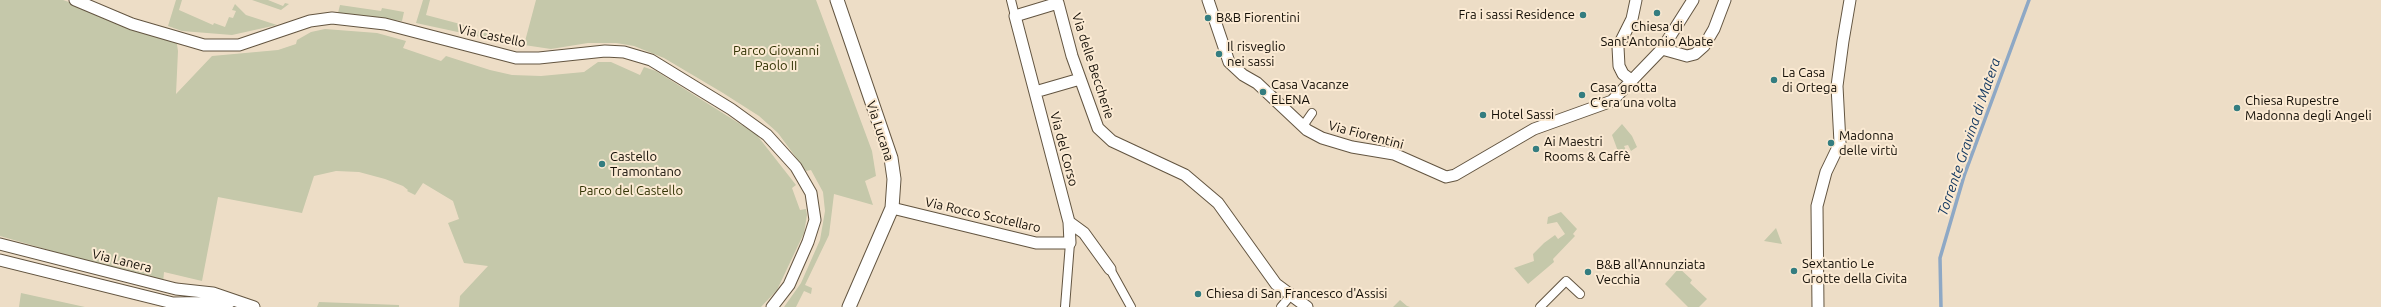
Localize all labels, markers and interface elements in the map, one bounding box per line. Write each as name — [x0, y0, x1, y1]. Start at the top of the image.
place label: Fra i sassi Residence — [1458, 7, 1575, 23]
marker: Chiesa di Sant'Antonio Abate — [1652, 8, 1662, 18]
place label: B&B Fiorentini — [1216, 10, 1300, 26]
marker: Fra i sassi Residence — [1578, 10, 1588, 20]
street label: Via delle Beccherie — [1068, 11, 1118, 121]
marker: B&B Fiorentini — [1203, 13, 1213, 23]
place label: Chiesa di Sant'Antonio Abate — [1600, 19, 1714, 50]
street label: Via Castello — [457, 21, 527, 51]
place label: Il risveglio nei sassi — [1227, 39, 1286, 70]
park label: Parco Giovanni Paolo II — [733, 43, 819, 74]
marker: Il risveglio nei sassi — [1214, 49, 1224, 59]
water label: Torrente Gravina di Matera — [1934, 56, 2004, 218]
place label: La Casa di Ortega — [1782, 65, 1837, 96]
marker: La Casa di Ortega — [1769, 75, 1779, 85]
place label: Casa Vacanze ELENA — [1271, 77, 1349, 108]
place label: Casa grotta C’era una volta — [1590, 80, 1676, 111]
marker: Casa Vacanze ELENA — [1258, 87, 1268, 97]
marker: Casa grotta C’era una volta — [1577, 90, 1587, 100]
place label: Chiesa Rupestre Madonna degli Angeli — [2245, 93, 2372, 124]
street label: Via Lucana — [863, 99, 897, 163]
marker: Chiesa Rupestre Madonna degli Angeli — [2232, 103, 2242, 113]
place label: Hotel Sassi — [1491, 107, 1554, 123]
street label: Via del Corso — [1047, 110, 1081, 188]
marker: Hotel Sassi — [1478, 110, 1488, 120]
street label: Via Fiorentini — [1327, 117, 1405, 153]
place label: Madonna delle virtù — [1839, 128, 1898, 159]
place label: Ai Maestri Rooms & Caffè — [1544, 134, 1630, 165]
marker: Madonna delle virtù — [1826, 138, 1836, 148]
marker: Ai Maestri Rooms & Caffè — [1531, 144, 1541, 154]
place label: Castello Tramontano — [610, 149, 681, 180]
marker: Castello Tramontano — [597, 159, 607, 169]
park label: Parco del Castello — [579, 183, 683, 199]
street label: Via Rocco Scotellaro — [924, 194, 1042, 236]
street label: Via Lanera — [91, 246, 153, 276]
place label: Sextantio Le Grotte della Civita — [1802, 256, 1907, 287]
place label: B&B all'Annunziata Vecchia — [1596, 257, 1705, 288]
marker: Sextantio Le Grotte della Civita — [1789, 266, 1799, 276]
marker: B&B all'Annunziata Vecchia — [1583, 267, 1593, 277]
place label: Chiesa di San Francesco d'Assisi — [1206, 286, 1387, 302]
marker: Chiesa di San Francesco d'Assisi — [1193, 289, 1203, 299]

